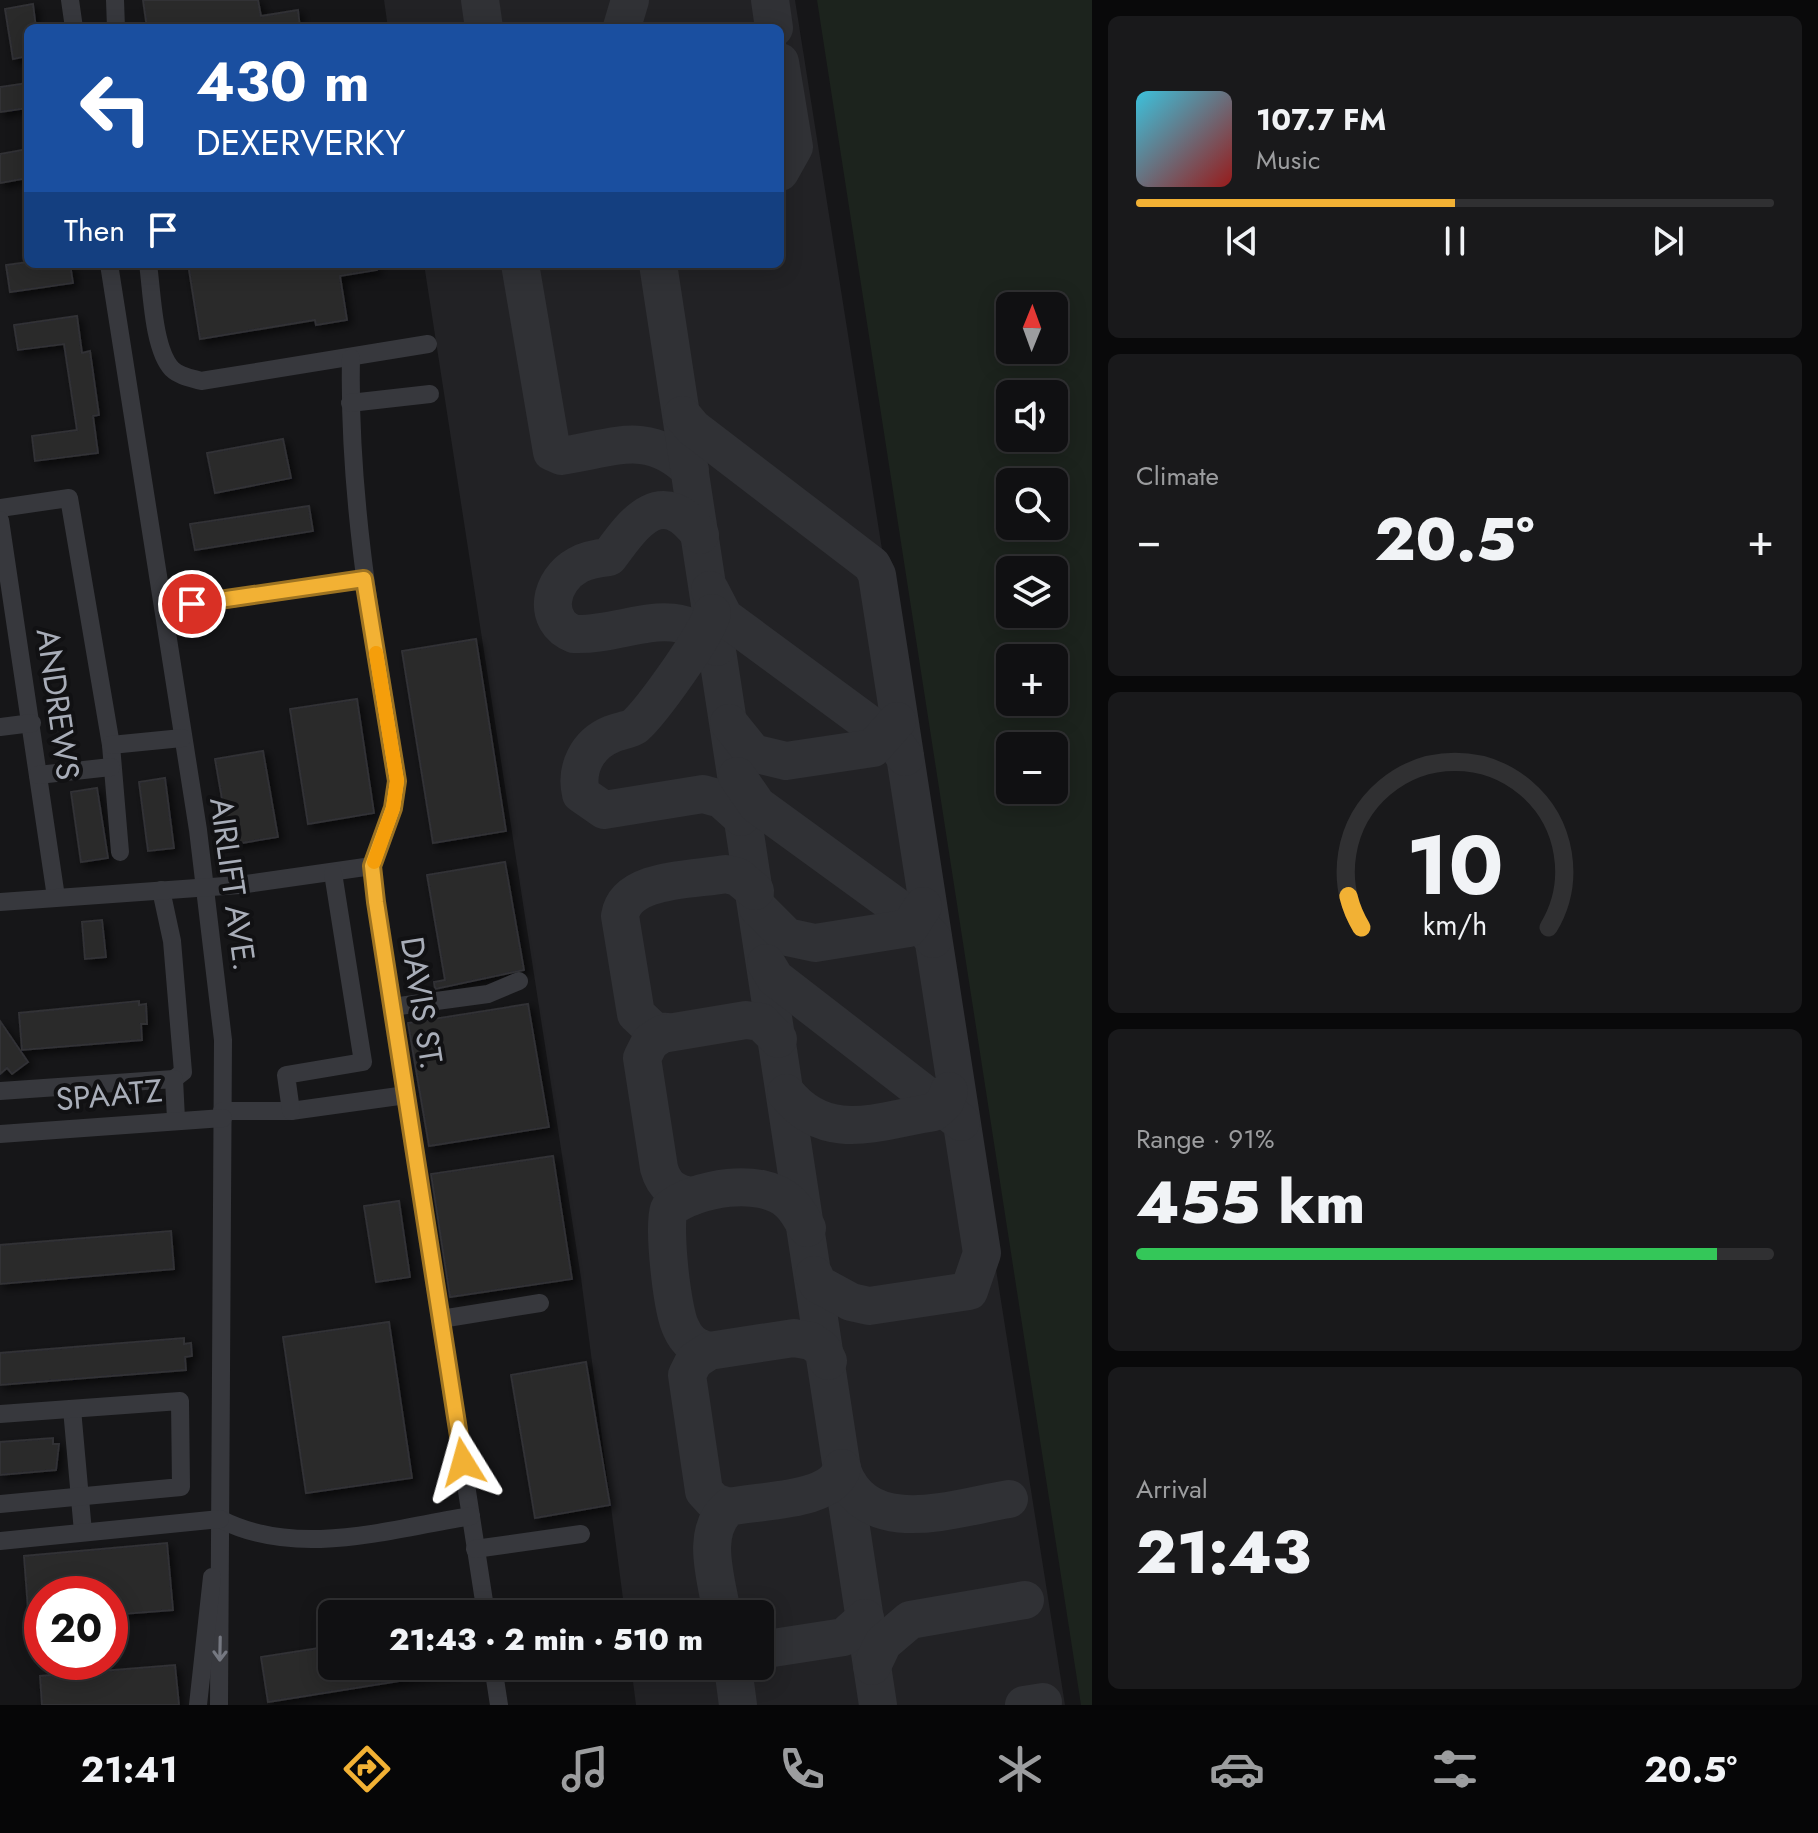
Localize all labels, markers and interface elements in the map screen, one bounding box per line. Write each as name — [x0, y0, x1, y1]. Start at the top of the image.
text: 430 m — [196, 41, 370, 122]
icon: left — [64, 56, 168, 160]
text: 107.7 FM — [1256, 98, 1386, 141]
text: DEXERVERKY — [196, 116, 406, 168]
text: Music — [1256, 141, 1320, 179]
icon: arrive — [141, 208, 185, 252]
text: Then — [64, 209, 125, 252]
icon: previous — [1220, 219, 1264, 263]
icon: pause — [1433, 219, 1477, 263]
icon: next — [1646, 219, 1690, 263]
north arrow — [996, 292, 1068, 364]
map controls — [996, 292, 1068, 804]
button: sound — [996, 380, 1068, 452]
text: Climate — [1136, 457, 1219, 495]
button: search — [996, 468, 1068, 540]
text: 20.5° — [1375, 496, 1534, 583]
text: − — [1136, 508, 1162, 572]
text: + — [1747, 508, 1774, 572]
button: layers — [996, 556, 1068, 628]
pin — [158, 570, 226, 638]
icon: arrive — [170, 582, 214, 626]
street label: ANDREWS — [25, 625, 91, 783]
button: + — [996, 644, 1068, 716]
button: − — [996, 732, 1068, 804]
street label: AIRLIFT AVE. — [198, 794, 268, 974]
text: 10 — [1406, 805, 1504, 925]
text: km/h — [1423, 905, 1487, 947]
street label: DAVIS ST. — [389, 933, 455, 1073]
street label: SPAATZ — [54, 1067, 164, 1123]
text: Range · 91% — [1136, 1120, 1275, 1158]
text: 455 km — [1136, 1159, 1365, 1246]
position arrow — [421, 1420, 505, 1504]
text: Arrival — [1136, 1470, 1208, 1508]
text: 21:43 — [1136, 1509, 1311, 1596]
speed limit sign: 20 — [24, 1576, 128, 1680]
text: 21:43 · 2 min · 510 m — [389, 1618, 703, 1661]
one-way arrow — [212, 1635, 228, 1662]
icon: directions — [339, 1741, 395, 1797]
icon: music — [557, 1741, 613, 1797]
icon: phone — [774, 1741, 830, 1797]
icon: climate — [992, 1741, 1048, 1797]
icon: car — [1209, 1741, 1265, 1797]
icon: filters — [1427, 1741, 1483, 1797]
text: 21:41 — [81, 1743, 178, 1795]
text: 20.5° — [1644, 1743, 1737, 1795]

